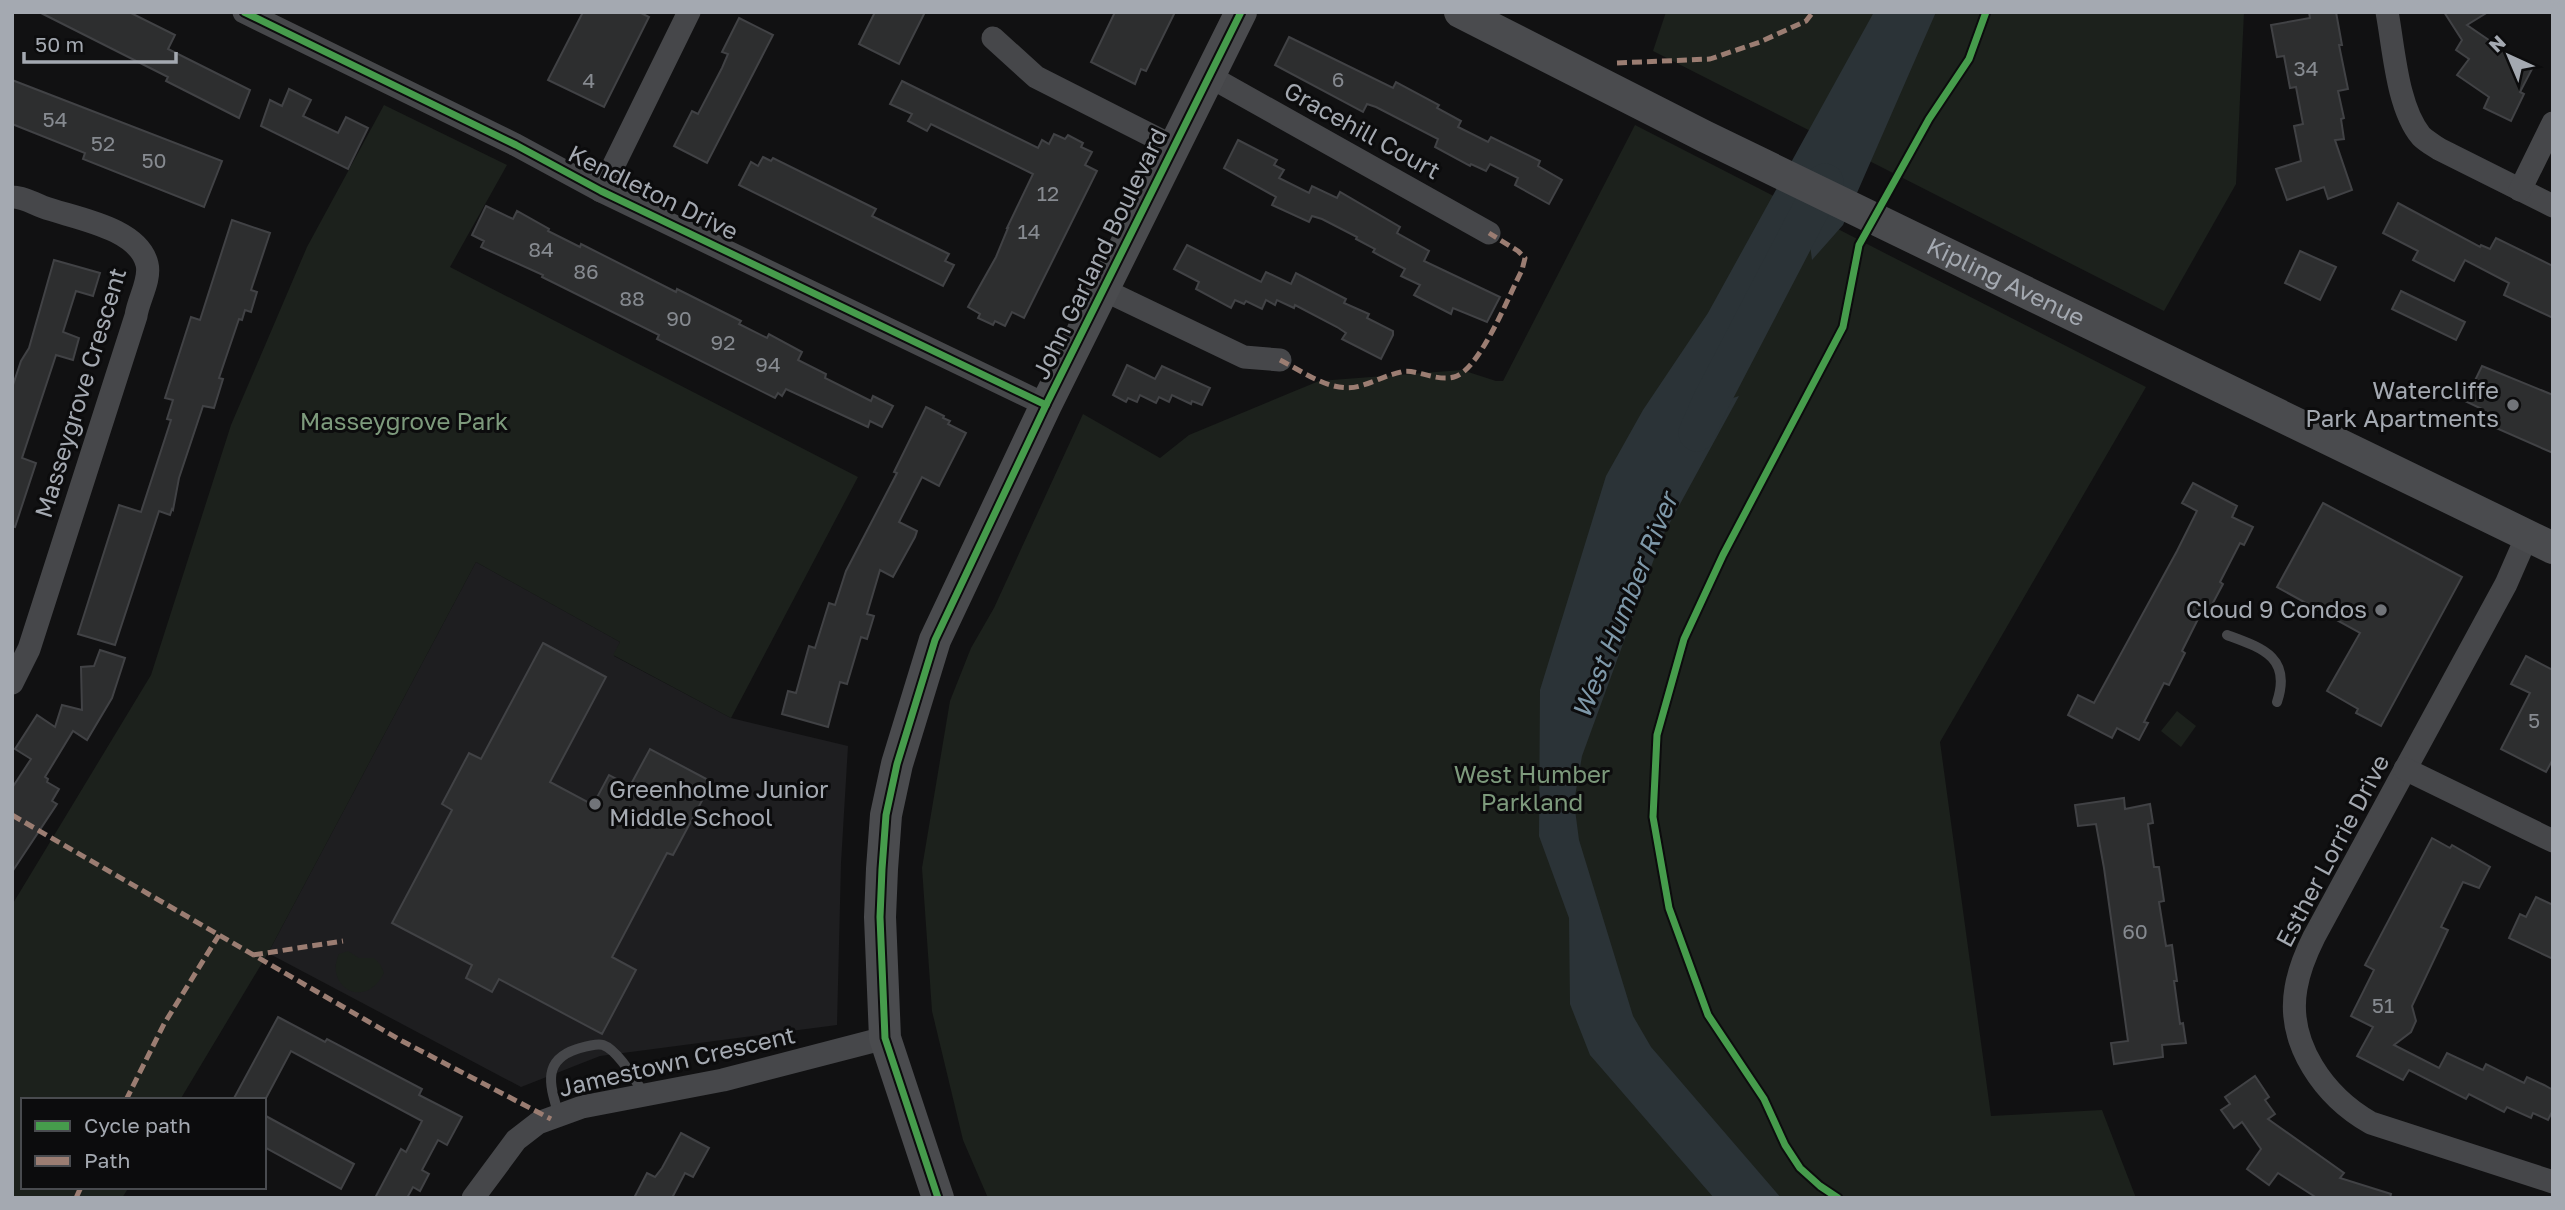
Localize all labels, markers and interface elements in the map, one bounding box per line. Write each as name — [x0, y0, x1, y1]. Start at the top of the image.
scale bar — [24, 21, 177, 65]
north arrow — [2474, 21, 2544, 91]
text: N — [2484, 30, 2510, 57]
text: 50 m — [35, 31, 84, 57]
house number: 34 — [2293, 55, 2319, 81]
house number: 6 — [1332, 66, 1344, 92]
house number: 4 — [583, 67, 595, 93]
street label: Gracehill Court — [1280, 75, 1446, 185]
house number: 54 — [43, 106, 68, 132]
street label: John Garland Boulevard — [1025, 123, 1172, 384]
house number: 52 — [91, 130, 115, 156]
street label: Kendleton Drive — [564, 138, 743, 245]
house number: 50 — [141, 147, 167, 173]
house number: 12 — [1037, 180, 1059, 206]
house number: 14 — [1018, 218, 1041, 244]
street label: Kipling Avenue — [1923, 230, 2090, 332]
house number: 84 — [528, 236, 554, 262]
house number: 86 — [573, 258, 599, 284]
street label: Masseygrove Crescent — [28, 264, 131, 521]
house number: 88 — [619, 285, 645, 311]
house number: 90 — [666, 305, 692, 331]
house number: 92 — [711, 329, 735, 355]
house number: 94 — [755, 351, 781, 377]
place label: Watercliffe Park Apartments — [2305, 375, 2499, 432]
marker: Watercliffe Park Apartments — [2505, 397, 2521, 413]
park label: Masseygrove Park — [300, 406, 508, 435]
water label: West Humber River — [1565, 485, 1685, 723]
place label: Cloud 9 Condos — [2186, 594, 2367, 623]
marker: Cloud 9 Condos — [2373, 602, 2389, 618]
house number: 5 — [2528, 707, 2540, 733]
street label: Esther Lorrie Drive — [2269, 749, 2395, 951]
park label: West Humber Parkland — [1454, 759, 1610, 816]
place label: Greenholme Junior Middle School — [609, 774, 828, 831]
marker: Greenholme Junior Middle School — [587, 796, 603, 812]
house number: 60 — [2122, 918, 2148, 944]
house number: 51 — [2372, 992, 2394, 1018]
street label: Jamestown Crescent — [556, 1019, 798, 1102]
legend — [21, 1098, 266, 1189]
text: Cycle path — [84, 1112, 191, 1138]
text: Path — [84, 1147, 131, 1173]

